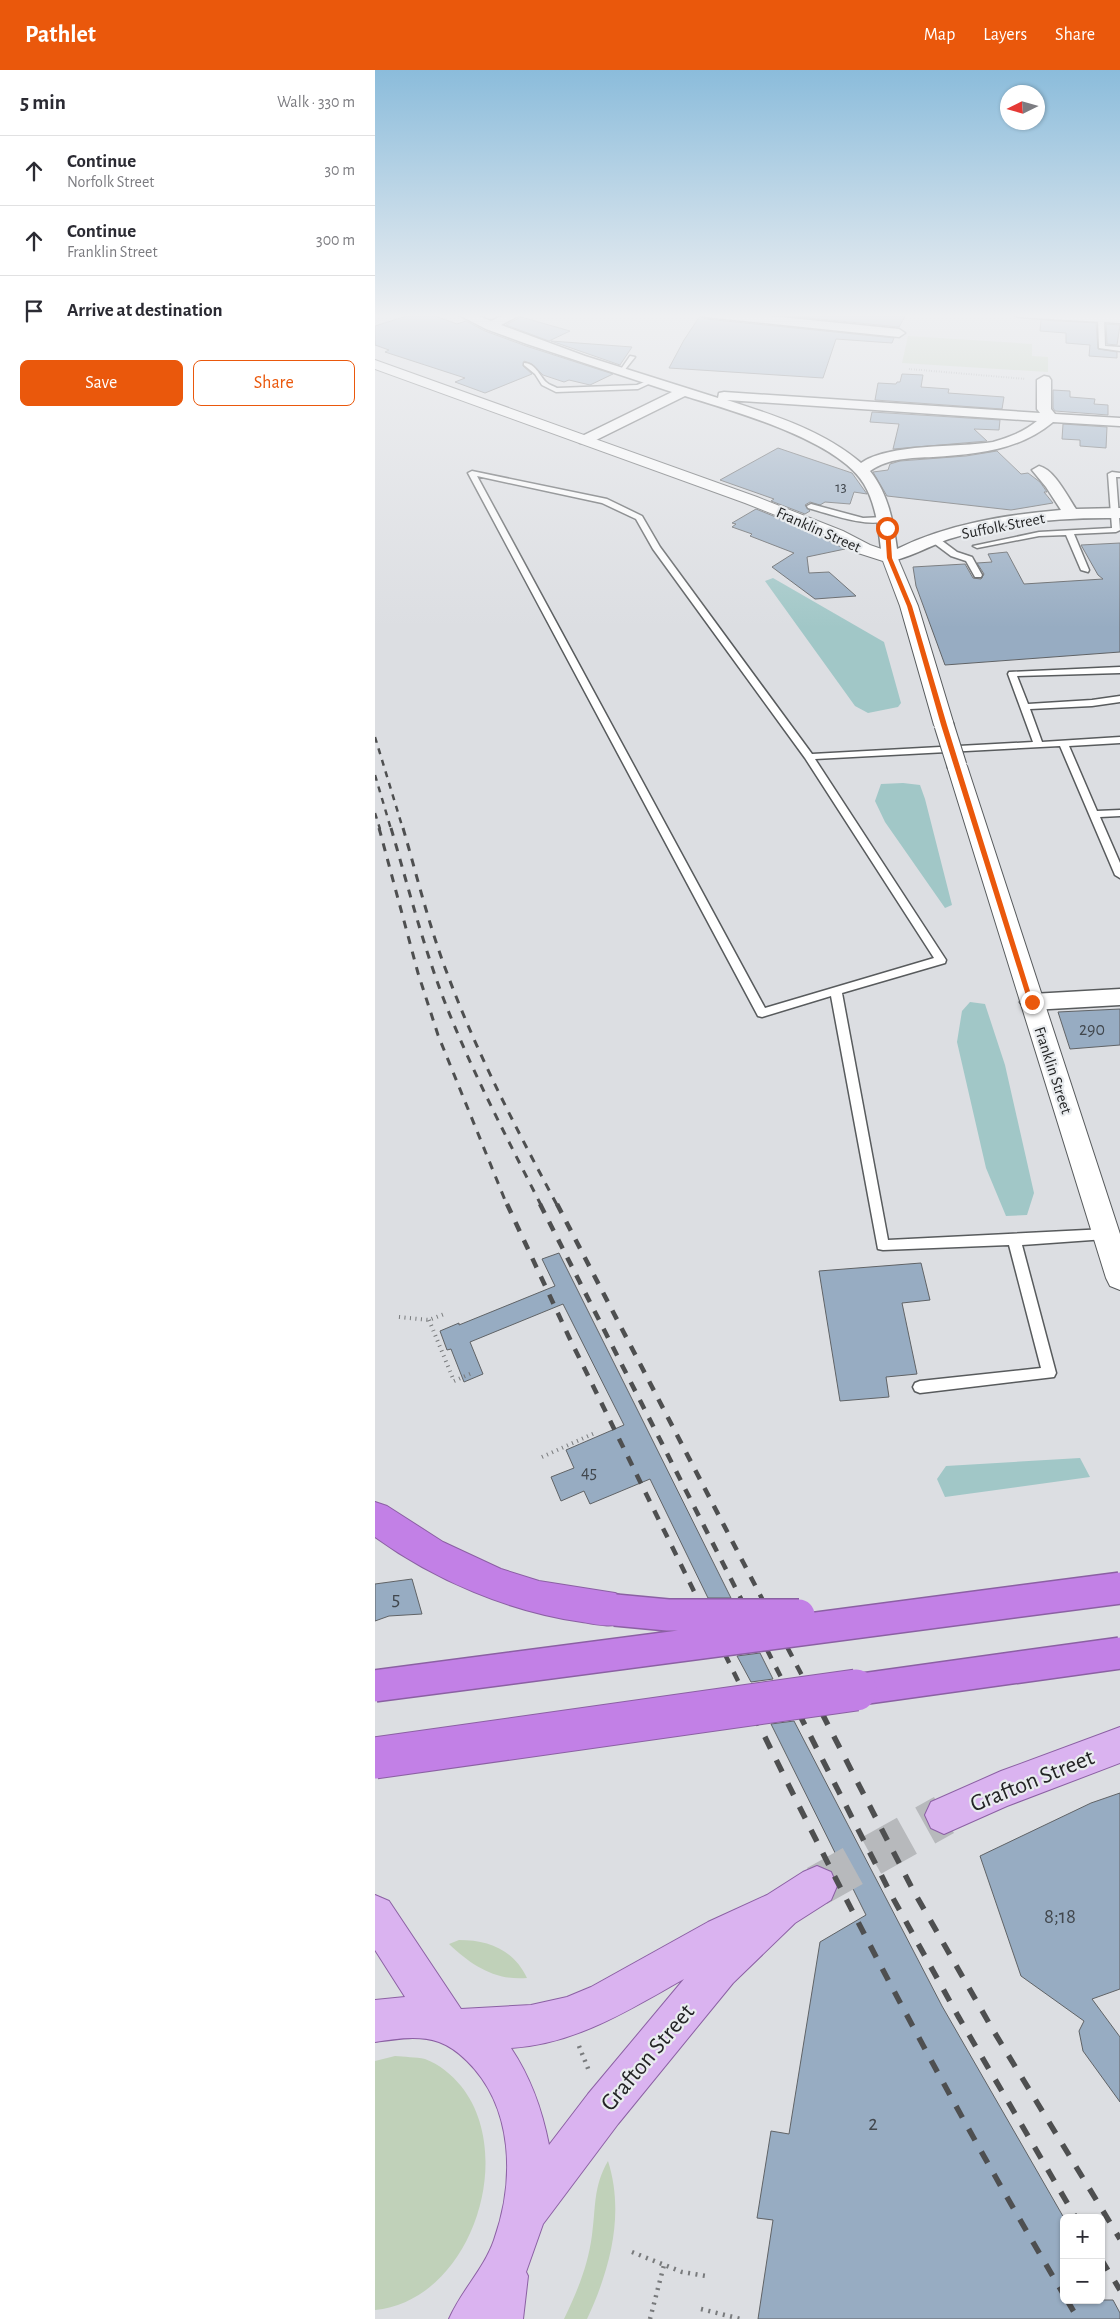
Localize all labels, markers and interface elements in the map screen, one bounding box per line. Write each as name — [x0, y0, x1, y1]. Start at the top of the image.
text: Pathlet — [25, 23, 96, 47]
text: Map — [924, 26, 955, 44]
text: Layers — [983, 26, 1027, 44]
text: Share — [1055, 26, 1095, 44]
north arrow — [1000, 85, 1045, 130]
text: 5 min — [20, 92, 66, 113]
text: Walk · 330 m — [277, 94, 355, 110]
text: Continue — [67, 152, 136, 171]
icon: ahead — [20, 157, 48, 185]
text: 30 m — [325, 162, 355, 178]
text: Norfolk Street — [67, 174, 154, 190]
text: Continue — [67, 222, 136, 241]
icon: ahead — [20, 227, 48, 255]
text: 300 m — [316, 232, 355, 248]
text: Franklin Street — [67, 244, 158, 260]
icon: arrive — [20, 297, 48, 325]
text: Arrive at destination — [67, 301, 223, 320]
button: Save — [20, 360, 183, 406]
button: Share — [193, 360, 355, 406]
house number: 13 — [835, 480, 847, 495]
street label: Franklin Street — [774, 504, 863, 556]
street label: Suffolk Street — [960, 510, 1046, 542]
route start — [876, 517, 899, 540]
route end — [1021, 991, 1044, 1014]
house number: 290 — [1079, 1021, 1105, 1039]
street label: Franklin Street — [1031, 1025, 1075, 1116]
house number: 45 — [581, 1464, 597, 1482]
house number: 5 — [392, 1588, 400, 1609]
street label: Grafton Street — [967, 1745, 1098, 1817]
house number: 8;18 — [1044, 1906, 1076, 1927]
street label: Grafton Street — [596, 1999, 699, 2116]
house number: 2 — [868, 2113, 878, 2134]
map controls — [1060, 2214, 1105, 2304]
button: + — [1060, 2214, 1105, 2259]
button: − — [1060, 2259, 1105, 2304]

